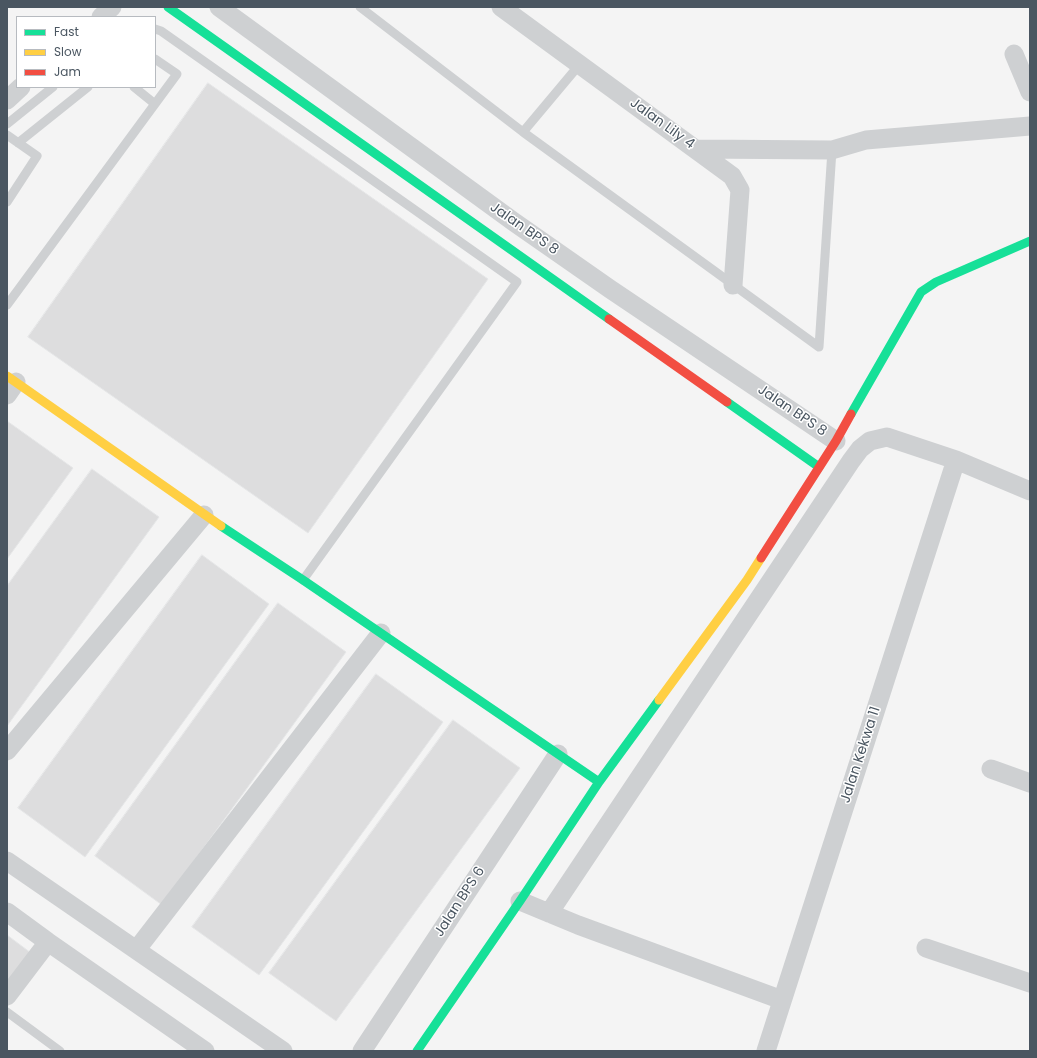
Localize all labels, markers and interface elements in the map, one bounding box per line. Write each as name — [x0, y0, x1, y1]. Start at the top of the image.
legend — [16, 16, 156, 88]
text: Fast — [54, 23, 79, 40]
text: Slow — [54, 43, 82, 60]
text: Jam — [54, 63, 81, 80]
street label: Jalan Lily 4 — [626, 95, 698, 153]
street label: Jalan BPS 8 — [486, 199, 562, 259]
street label: Jalan BPS 8 — [754, 382, 830, 440]
street label: Jalan Kekwa 11 — [837, 705, 885, 805]
street label: Jalan BPS 6 — [431, 864, 489, 940]

